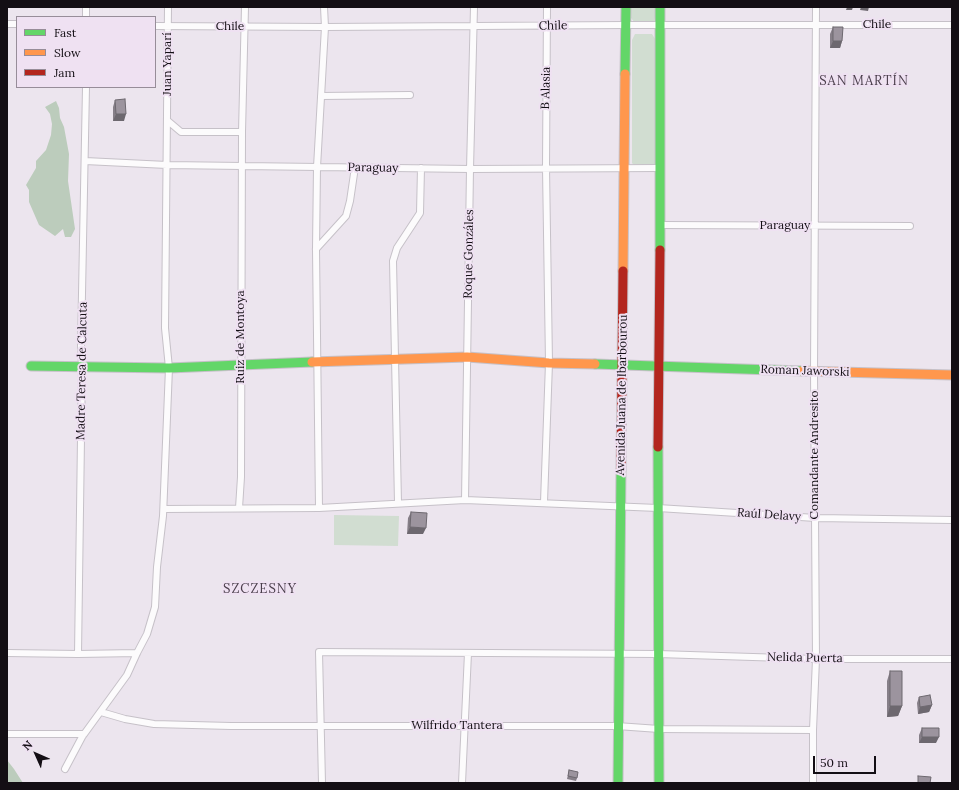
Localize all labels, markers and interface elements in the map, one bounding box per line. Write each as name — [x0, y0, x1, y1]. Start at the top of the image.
legend — [16, 16, 156, 88]
street label: Chile — [863, 18, 891, 32]
street label: Chile — [539, 19, 567, 33]
street label: Chile — [216, 20, 244, 34]
text: Fast — [54, 25, 77, 40]
street label: Juan Yaparí — [161, 32, 175, 96]
text: Slow — [54, 45, 81, 60]
text: Jam — [54, 65, 75, 80]
street label: B Alasia — [538, 67, 554, 109]
district label: SAN MARTÍN — [819, 73, 909, 89]
street label: Paraguay — [347, 160, 399, 176]
street label: Roque Gonzáles — [461, 209, 477, 299]
street label: Paraguay — [760, 219, 810, 233]
street label: Ruiz de Montoya — [234, 290, 248, 384]
street label: Madre Teresa de Calcuta — [74, 302, 90, 440]
street label: Avenida Juana de Ibarbourou — [613, 314, 631, 476]
street label: Roman Jaworski — [760, 362, 850, 380]
street label: Comandante Andresito — [808, 391, 822, 519]
street label: Raúl Delavy — [736, 506, 802, 524]
district label: SZCZESNY — [223, 581, 297, 597]
street label: Nelida Puerta — [767, 650, 843, 666]
street label: Wilfrido Tantera — [411, 719, 503, 733]
north arrow — [16, 734, 56, 774]
text: N — [20, 738, 35, 753]
scale bar — [815, 748, 878, 774]
text: 50 m — [820, 755, 848, 770]

